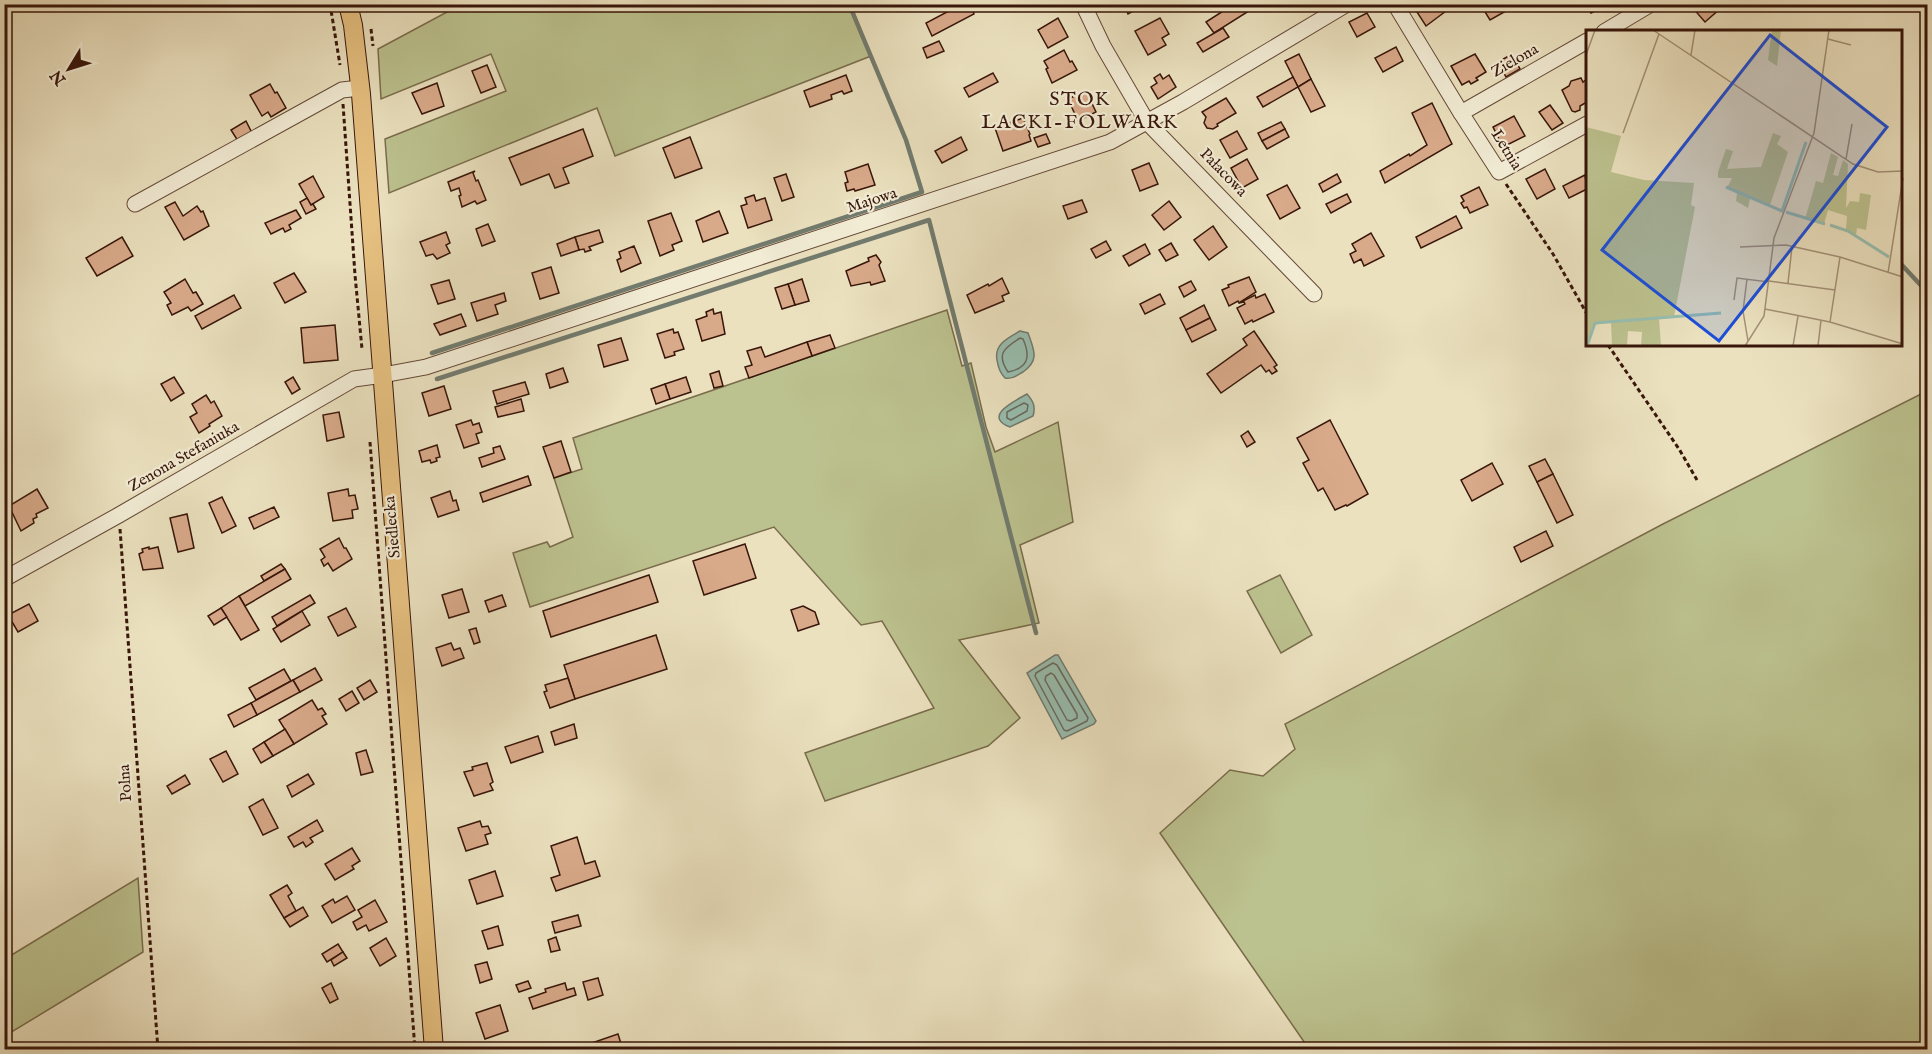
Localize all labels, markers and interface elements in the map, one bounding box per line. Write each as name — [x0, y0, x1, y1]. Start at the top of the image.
inset map — [1586, 30, 1902, 346]
north arrow — [39, 39, 99, 99]
street label: Zielona — [1488, 40, 1542, 82]
text: N — [47, 65, 72, 89]
district label: STOK LACKI-FOLWARK — [981, 87, 1179, 135]
street label: Letnia — [1486, 126, 1526, 174]
street label: Pałacowa — [1195, 144, 1251, 202]
street label: Majowa — [844, 183, 900, 218]
street label: Zenona Stefaniuka — [125, 417, 243, 497]
street label: Siedlecka — [380, 495, 406, 559]
street label: Polna — [115, 764, 137, 802]

